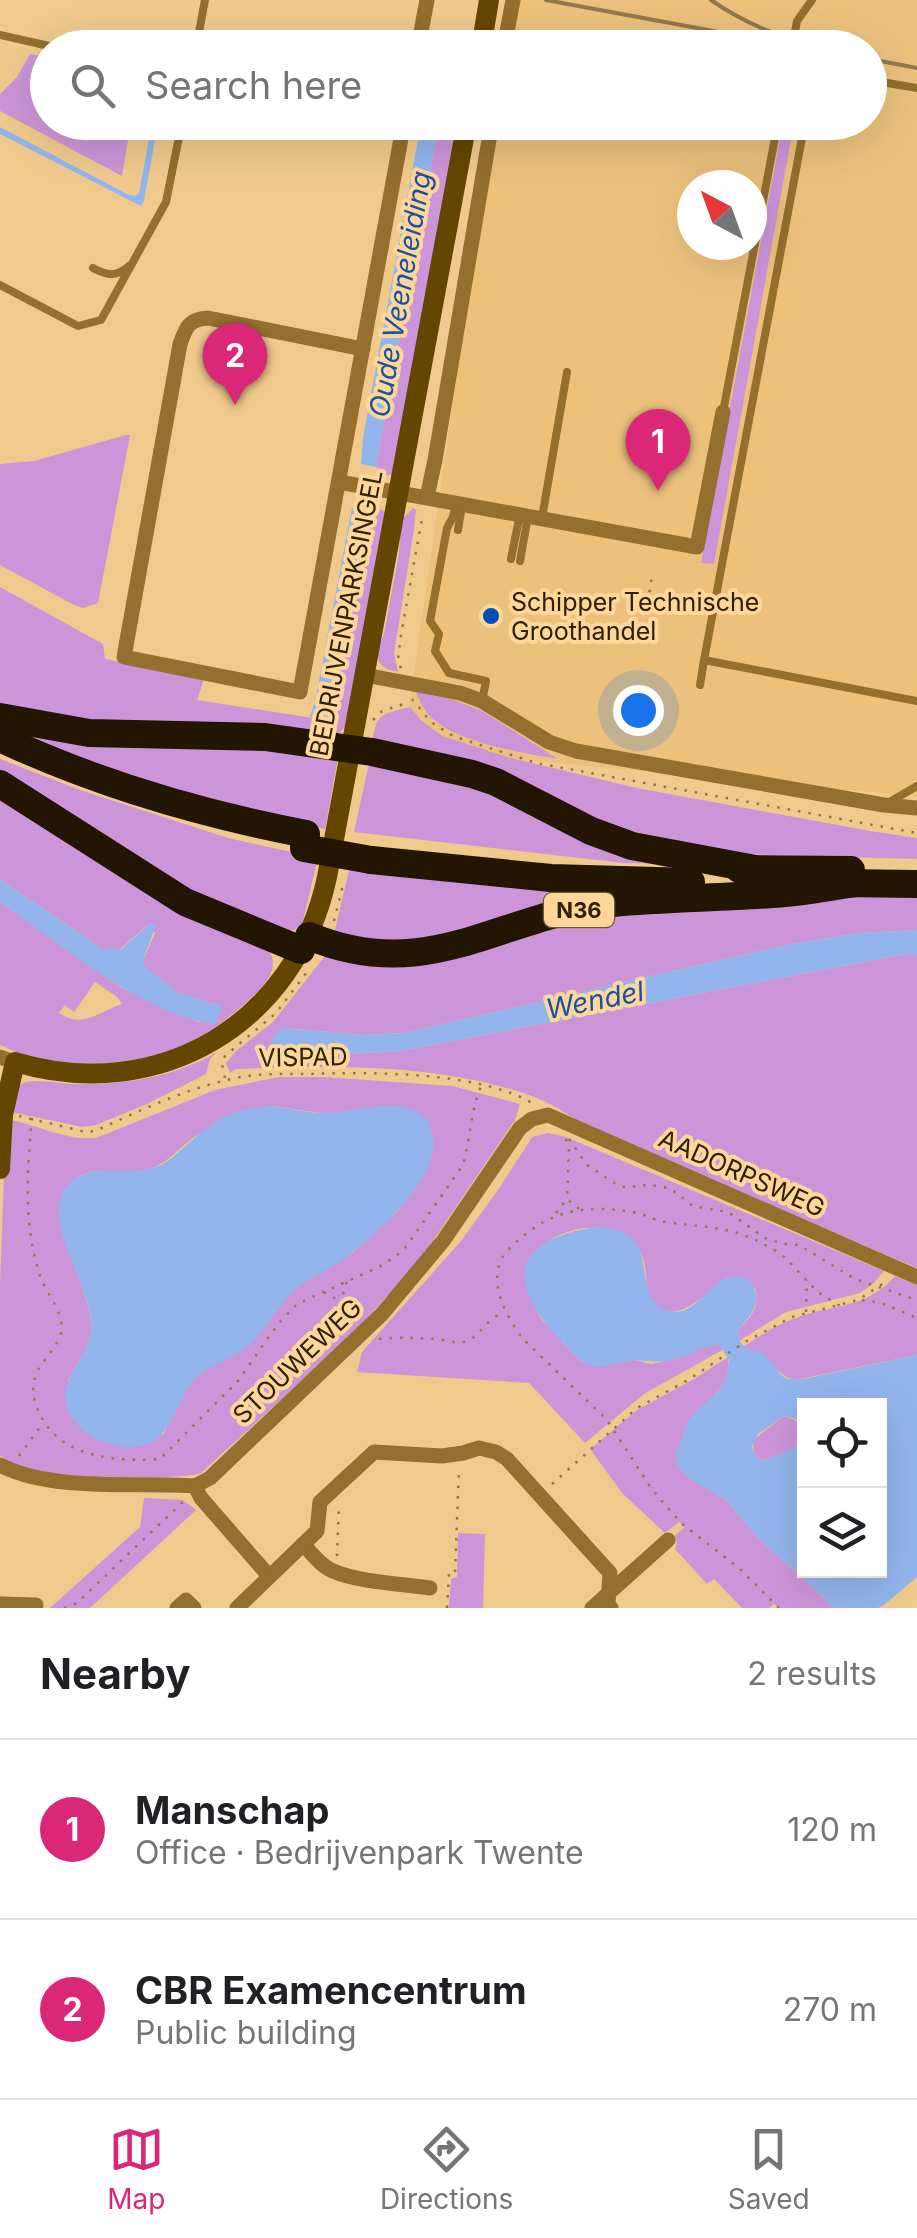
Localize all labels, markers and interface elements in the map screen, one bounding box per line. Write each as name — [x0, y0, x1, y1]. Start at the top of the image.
search box — [30, 30, 887, 140]
icon: search — [65, 58, 120, 113]
text: Search here — [145, 62, 362, 108]
water label: Oude Veeneleiding — [362, 168, 438, 420]
north arrow — [677, 170, 767, 260]
pin: 2 — [202, 322, 268, 405]
pin: 1 — [626, 408, 690, 491]
street label: BEDRIJVENPARKSINGEL — [304, 467, 388, 759]
place label: Schipper Technische Groothandel — [511, 587, 759, 646]
marker: Schipper Technische Groothandel — [480, 605, 502, 627]
your location — [613, 685, 664, 736]
road number: N36 — [544, 893, 614, 927]
water label: Wendel — [543, 974, 647, 1026]
street label: VISPAD — [258, 1041, 348, 1073]
street label: AADORPSWEG — [654, 1123, 830, 1223]
street label: STOUWEWEG — [226, 1292, 368, 1430]
map controls — [797, 1398, 887, 1578]
button: locate — [797, 1398, 887, 1488]
button: layers — [797, 1488, 887, 1578]
text: Nearby — [40, 1648, 191, 1699]
text: 2 results — [747, 1654, 877, 1693]
text: Manschap — [135, 1787, 329, 1833]
text: 1 — [66, 1810, 79, 1849]
text: 120 m — [787, 1810, 877, 1849]
text: Office · Bedrijvenpark Twente — [135, 1833, 584, 1872]
text: CBR Examencentrum — [135, 1967, 527, 2013]
text: 2 — [62, 1990, 83, 2029]
text: 270 m — [783, 1990, 877, 2029]
text: Public building — [135, 2013, 357, 2052]
tab: Map — [107, 2122, 165, 2216]
tab: Directions — [380, 2122, 513, 2216]
tab: Saved — [728, 2122, 810, 2216]

